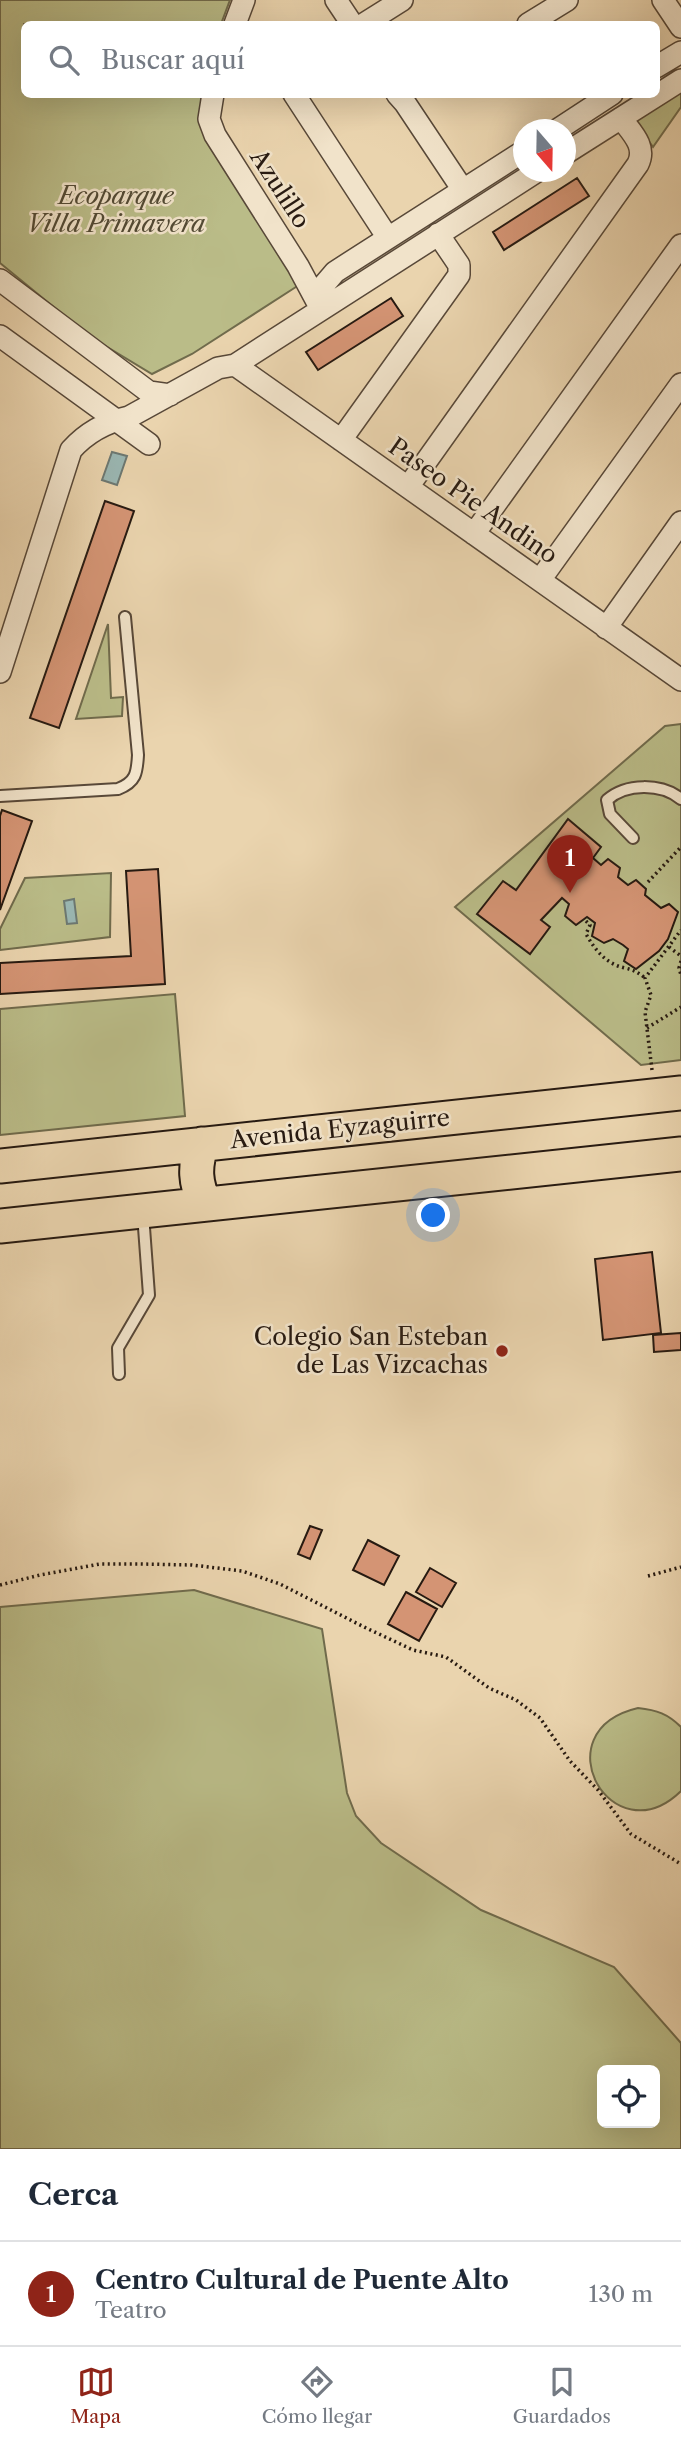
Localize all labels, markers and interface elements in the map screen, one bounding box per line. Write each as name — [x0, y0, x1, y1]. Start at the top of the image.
search box — [21, 21, 660, 98]
icon: search — [45, 41, 83, 79]
text: Buscar aquí — [101, 44, 245, 76]
north arrow — [513, 119, 576, 182]
street label: Azulillo — [244, 143, 317, 234]
park label: Ecoparque Villa Primavera — [27, 181, 205, 238]
street label: Paseo Pie Andino — [383, 431, 563, 570]
pin: 1 — [547, 835, 593, 893]
street label: Avenida Eyzaguirre — [228, 1103, 451, 1155]
your location — [416, 1198, 450, 1232]
place label: Colegio San Esteban de Las Vizcachas — [254, 1322, 488, 1379]
marker: Colegio San Esteban de Las Vizcachas — [494, 1343, 510, 1359]
map controls — [597, 2065, 660, 2128]
button: locate — [597, 2065, 660, 2128]
text: Cerca — [28, 2176, 118, 2213]
text: Centro Cultural de Puente Alto — [95, 2264, 509, 2296]
text: 1 — [46, 2280, 56, 2308]
text: 130 m — [589, 2280, 653, 2308]
text: Teatro — [95, 2296, 167, 2324]
tab: Mapa — [70, 2363, 121, 2428]
tab: Cómo llegar — [262, 2363, 372, 2428]
tab: Guardados — [513, 2363, 611, 2428]

